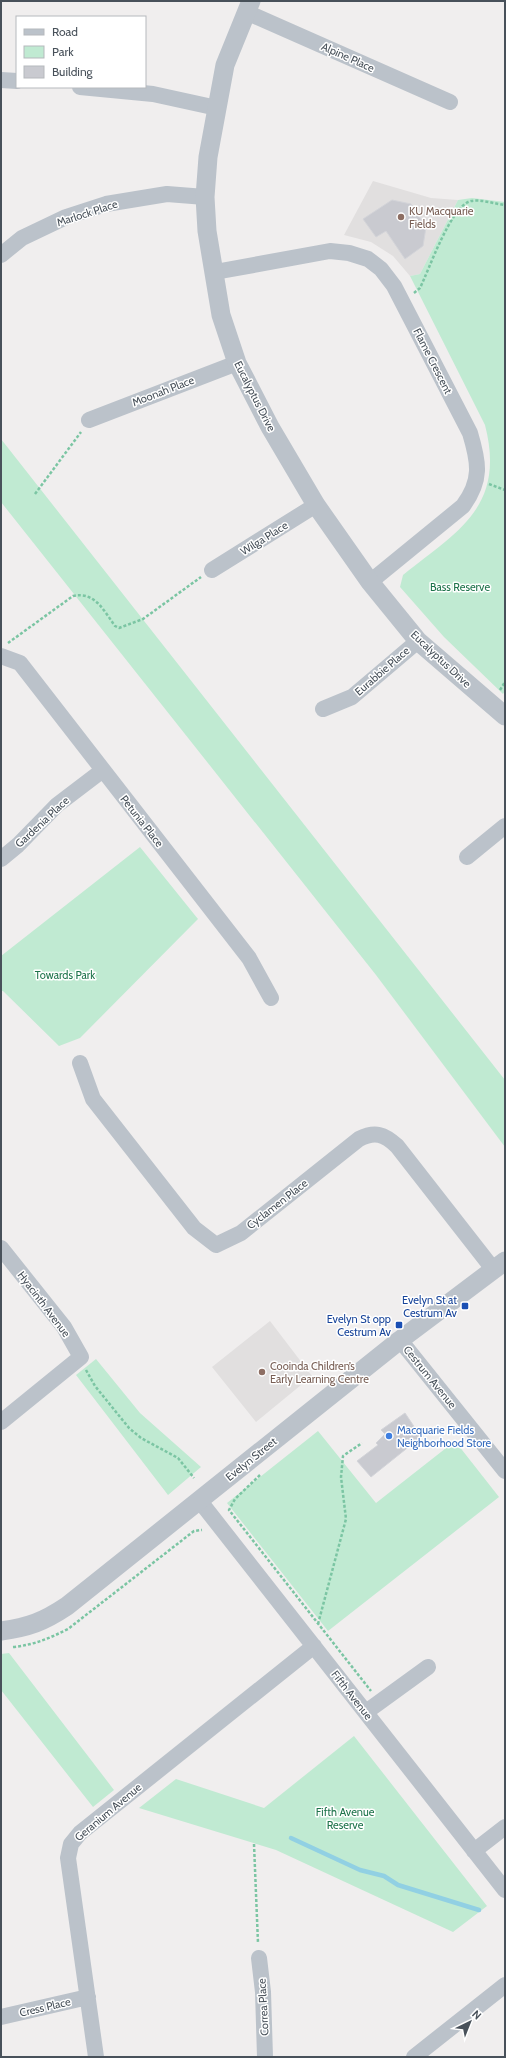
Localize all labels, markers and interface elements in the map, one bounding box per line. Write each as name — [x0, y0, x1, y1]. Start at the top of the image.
legend — [16, 16, 146, 88]
text: Road — [52, 24, 78, 39]
street label: Alpine Place — [319, 39, 377, 75]
text: Park — [52, 44, 74, 59]
text: Building — [52, 64, 94, 79]
street label: Marlock Place — [55, 196, 120, 229]
place label: KU Macquarie Fields — [409, 204, 474, 231]
marker: KU Macquarie Fields — [396, 212, 406, 222]
street label: Flame Crescent — [410, 326, 456, 396]
street label: Eucalyptus Drive — [231, 358, 279, 434]
street label: Moonah Place — [130, 373, 196, 409]
street label: Wilga Place — [238, 518, 291, 558]
park label: Bass Reserve — [430, 580, 490, 594]
street label: Eucalyptus Drive — [408, 628, 474, 691]
street label: Eurabbie Place — [352, 643, 412, 698]
street label: Petunia Place — [117, 792, 167, 850]
street label: Gardenia Place — [12, 793, 72, 851]
park label: Towards Park — [35, 968, 95, 982]
street label: Cyclamen Place — [244, 1176, 311, 1232]
street label: Hyacinth Avenue — [15, 1268, 74, 1340]
place label: Evelyn St at Cestrum Av — [402, 1293, 458, 1320]
marker: Evelyn St at Cestrum Av — [460, 1301, 470, 1311]
place label: Evelyn St opp Cestrum Av — [327, 1312, 392, 1339]
marker: Evelyn St opp Cestrum Av — [394, 1320, 404, 1330]
street label: Cestrum Avenue — [400, 1343, 460, 1412]
place label: Cooinda Children’s Early Learning Centre — [270, 1359, 369, 1386]
marker: Cooinda Children’s Early Learning Centre — [257, 1367, 267, 1377]
place label: Macquarie Fields Neighborhood Store — [397, 1423, 492, 1450]
marker: Macquarie Fields Neighborhood Store — [384, 1431, 394, 1441]
street label: Evelyn Street — [223, 1434, 280, 1484]
street label: Fifth Avenue — [328, 1668, 376, 1723]
street label: Geranium Avenue — [72, 1780, 145, 1844]
park label: Fifth Avenue Reserve — [316, 1805, 375, 1832]
street label: Correa Place — [254, 1978, 271, 2036]
street label: Cress Place — [18, 1994, 72, 2020]
north arrow — [450, 2002, 490, 2042]
text: N — [469, 2007, 484, 2022]

